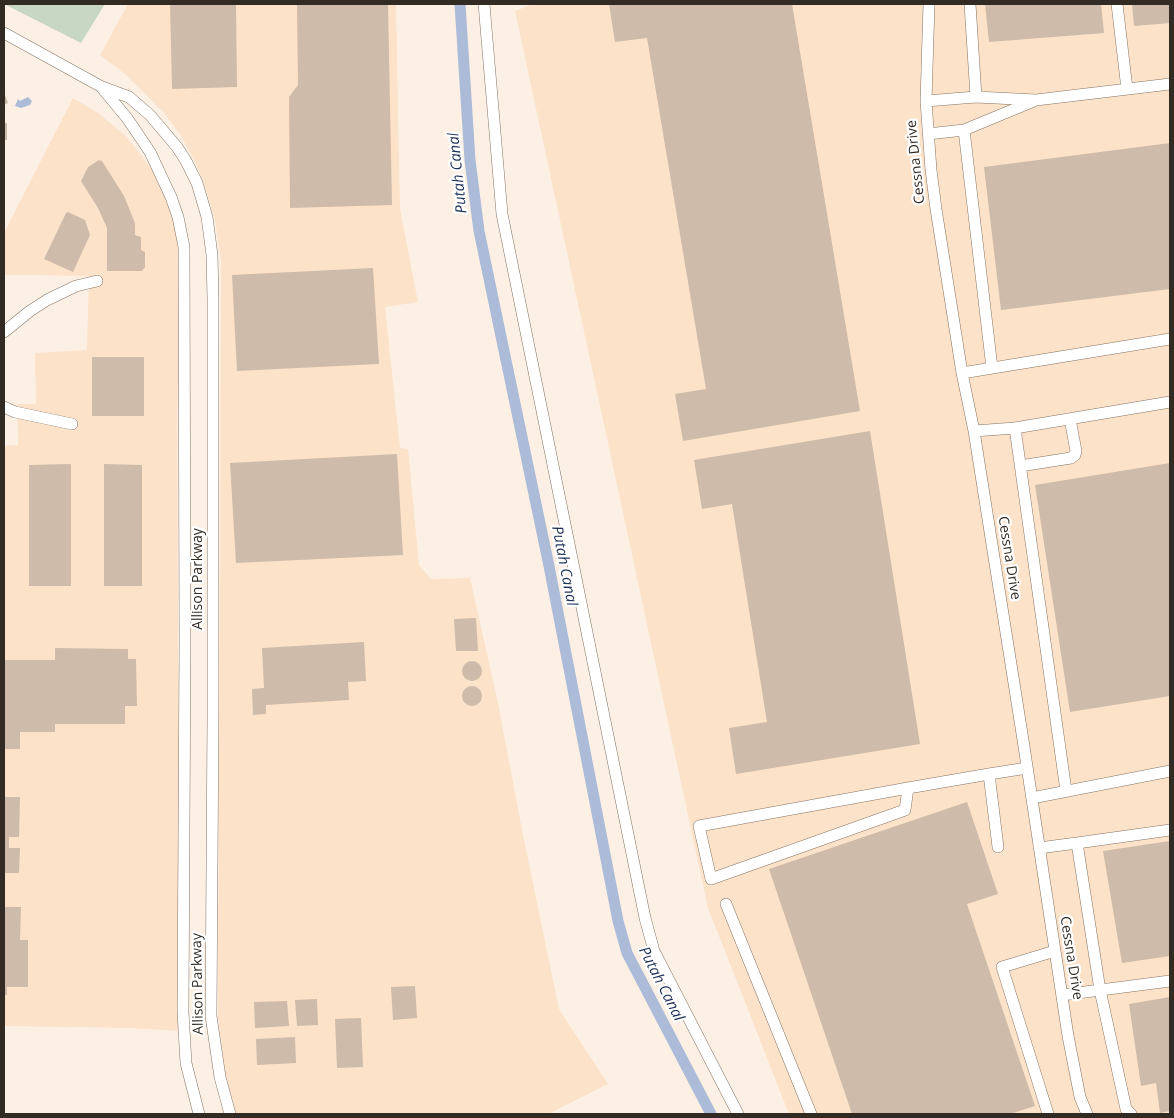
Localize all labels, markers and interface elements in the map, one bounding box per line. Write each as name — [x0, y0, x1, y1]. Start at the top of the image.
street label: Cessna Drive — [903, 119, 929, 205]
water label: Putah Canal — [445, 132, 471, 214]
street label: Cessna Drive — [994, 515, 1024, 601]
water label: Putah Canal — [547, 524, 581, 608]
street label: Allison Parkway — [190, 528, 206, 630]
street label: Cessna Drive — [1056, 915, 1086, 1001]
street label: Allison Parkway — [189, 933, 207, 1035]
water label: Putah Canal — [635, 944, 687, 1024]

